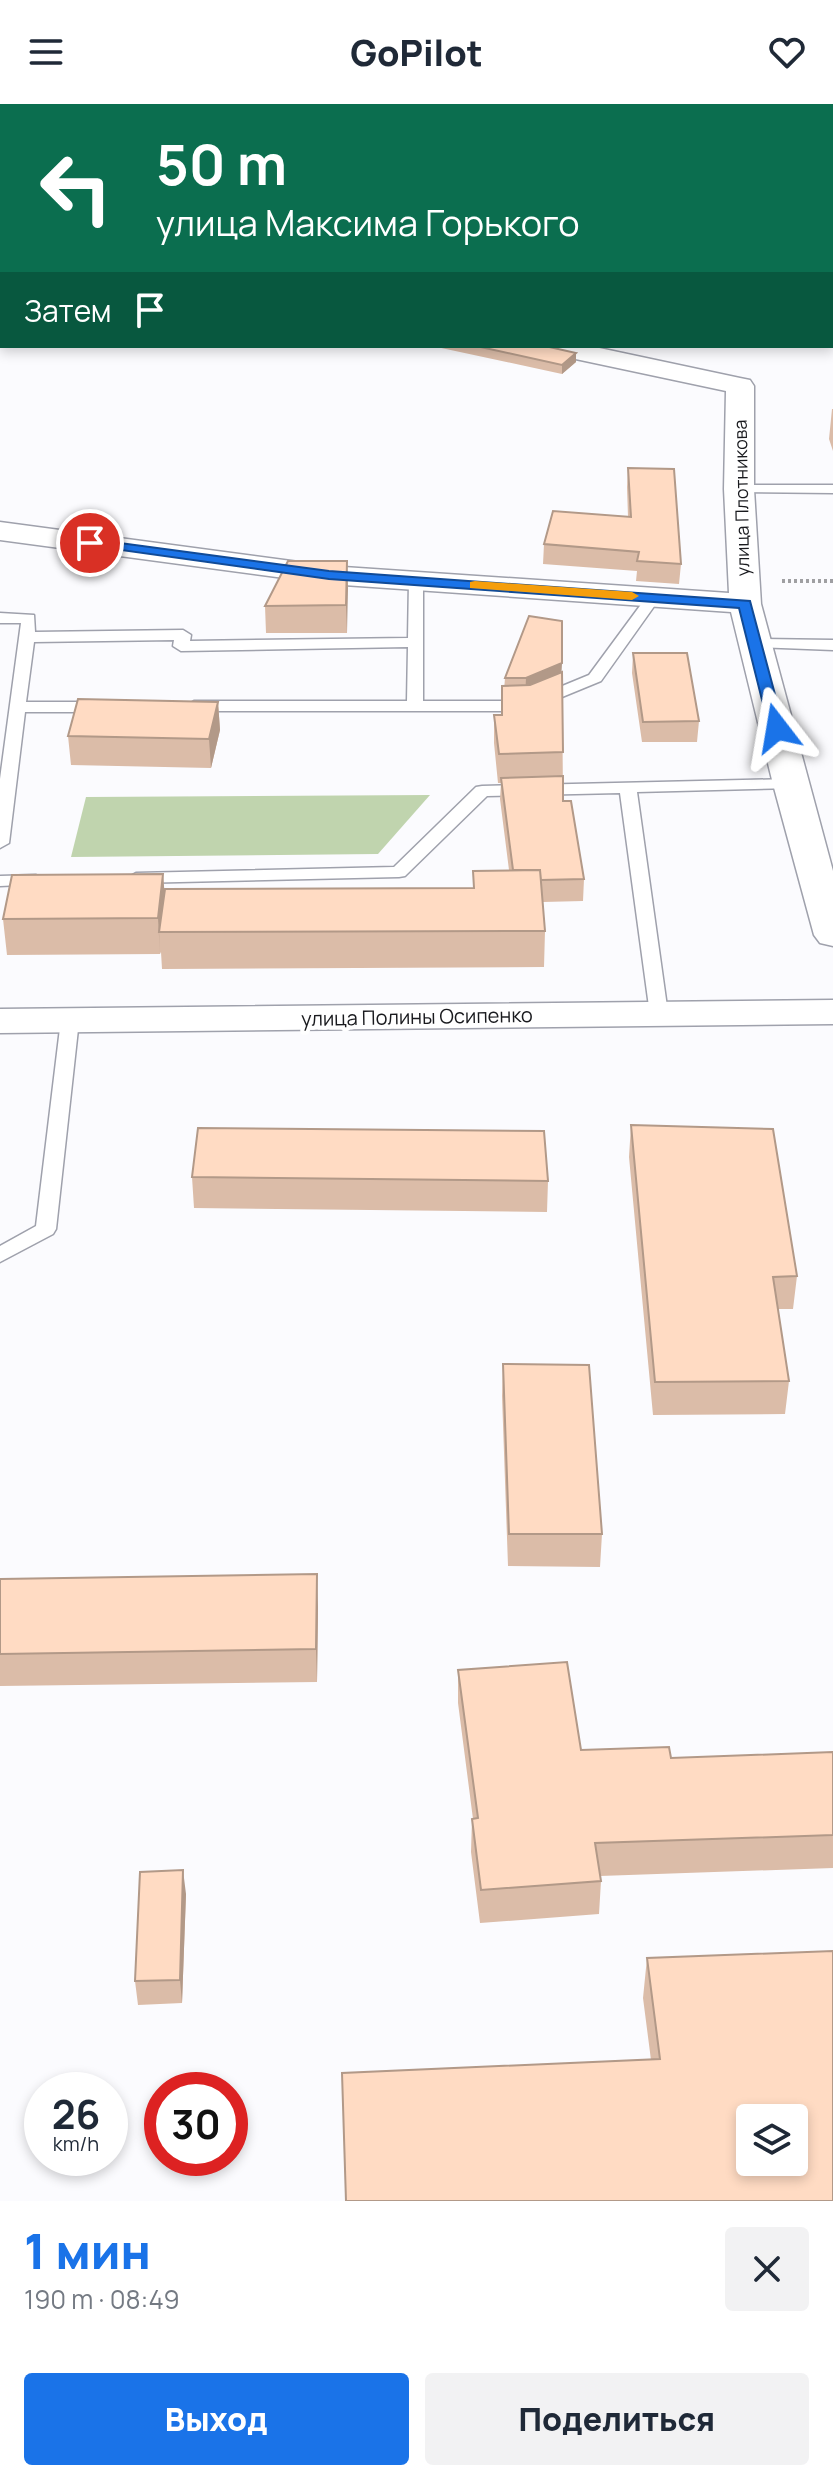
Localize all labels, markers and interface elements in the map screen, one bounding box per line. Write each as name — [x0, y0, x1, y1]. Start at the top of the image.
text: GoPilot — [350, 28, 483, 77]
icon: menu — [24, 30, 68, 74]
icon: heart — [765, 30, 809, 74]
text: 50 m — [156, 125, 287, 202]
icon: left — [24, 136, 128, 240]
text: улица Максима Горького — [156, 198, 580, 247]
icon: arrive — [128, 288, 172, 332]
text: Затем — [24, 290, 112, 331]
street label: улица Плотникова — [728, 419, 754, 577]
pin — [56, 509, 124, 577]
icon: arrive — [68, 521, 112, 565]
position arrow — [735, 686, 819, 770]
street label: улица Полины Осипенко — [301, 1001, 533, 1032]
speed limit sign: 30 — [144, 2072, 248, 2176]
text: 26 — [52, 2086, 100, 2141]
map controls — [736, 2104, 808, 2176]
button: layers — [736, 2104, 808, 2176]
text: km/h — [53, 2130, 99, 2157]
text: 1 мин — [24, 2218, 151, 2283]
button: close — [725, 2227, 809, 2311]
text: 190 m · 08:49 — [24, 2281, 180, 2317]
button: Выход — [24, 2373, 409, 2465]
button: Поделиться — [425, 2373, 809, 2465]

